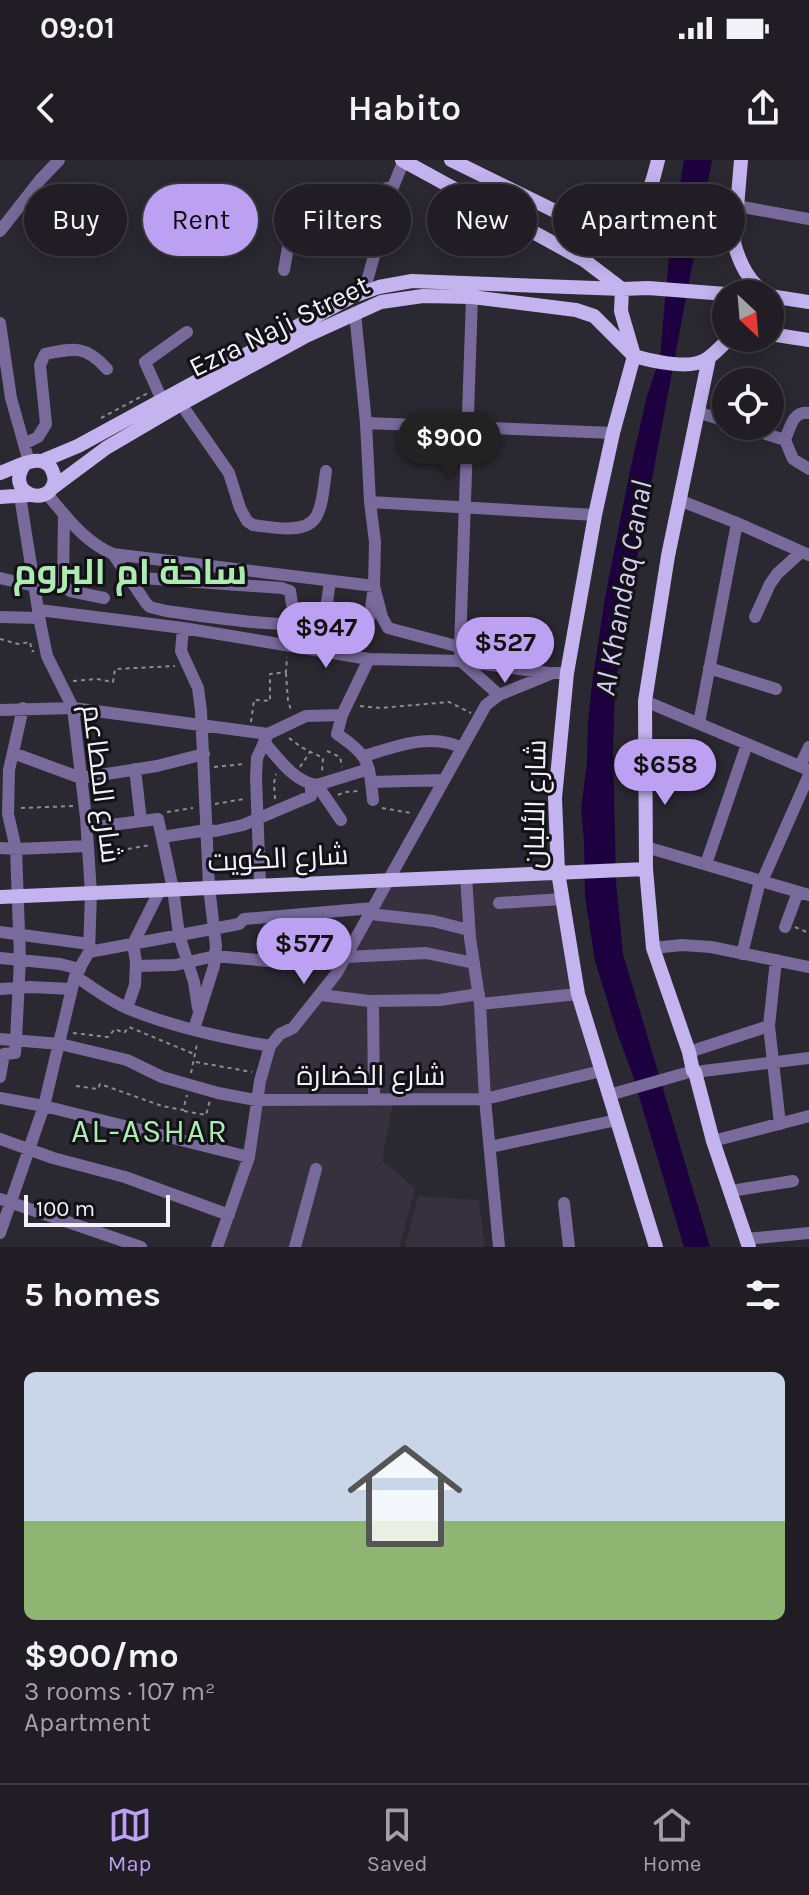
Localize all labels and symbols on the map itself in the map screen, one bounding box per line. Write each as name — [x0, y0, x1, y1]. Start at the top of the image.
street label: Ezra Naji Street — [184, 268, 374, 384]
north arrow — [712, 280, 784, 352]
pin: $900 — [402, 412, 496, 480]
water label: Al Khandaq Canal — [586, 478, 660, 698]
district label: ساحة ام البروم — [13, 551, 247, 596]
pin: $947 — [279, 602, 373, 670]
pin: $527 — [458, 617, 552, 685]
street label: شارع المطاعم — [73, 703, 128, 865]
street label: شارع الألبان — [517, 739, 555, 869]
pin: $658 — [618, 739, 712, 807]
street label: شارع الكويت — [207, 838, 349, 880]
pin: $577 — [257, 918, 351, 986]
street label: شارع الخضارة — [297, 1059, 445, 1094]
district label: AL-ASHAR — [71, 1113, 229, 1150]
scale bar — [24, 1191, 170, 1227]

